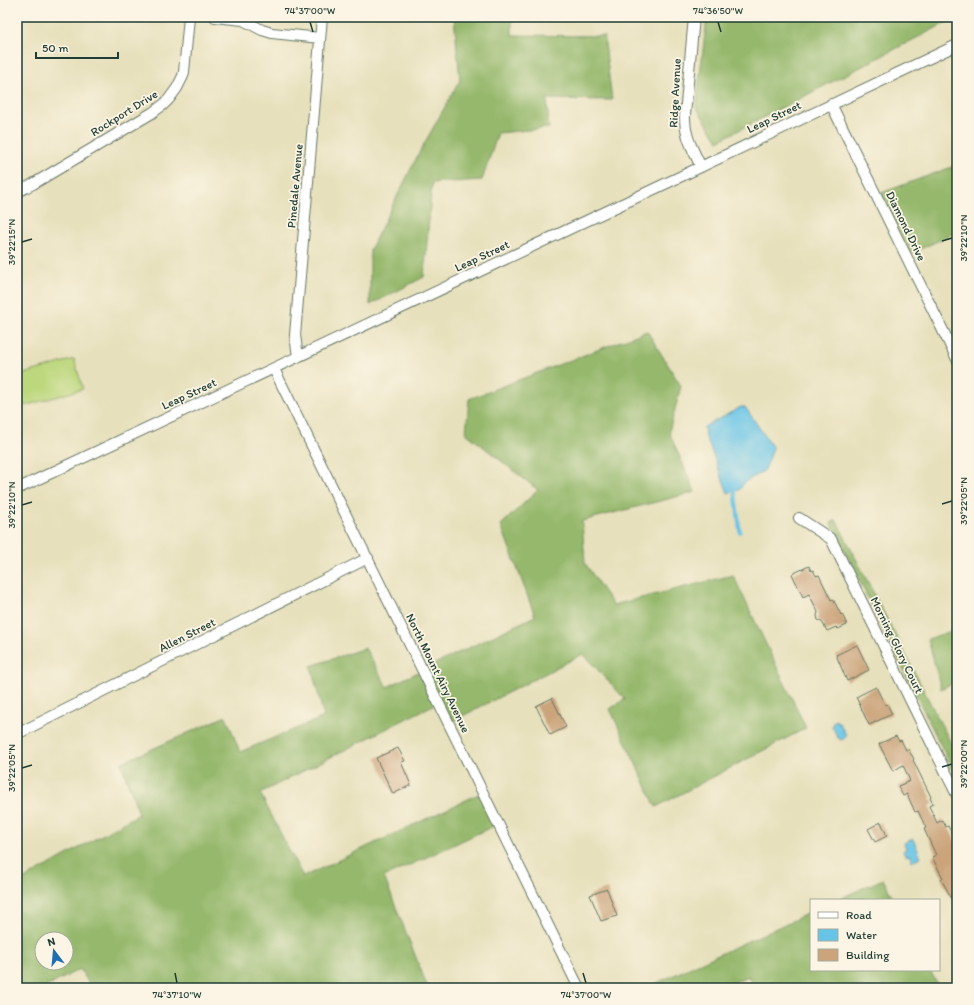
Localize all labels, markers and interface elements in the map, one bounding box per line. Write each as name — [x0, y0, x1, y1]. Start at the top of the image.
text: 74°37'00"W — [285, 4, 336, 17]
text: 74°36'50"W — [693, 4, 744, 17]
scale bar — [36, 34, 118, 60]
text: 50 m — [42, 41, 68, 55]
street label: Ridge Avenue — [666, 58, 684, 128]
street label: Rockport Drive — [88, 87, 160, 139]
street label: Leap Street — [745, 98, 804, 136]
street label: Pinedale Avenue — [284, 143, 306, 229]
street label: Diamond Drive — [883, 189, 929, 263]
text: 39°22'10"N — [957, 214, 970, 262]
text: 39°22'15"N — [5, 219, 18, 265]
street label: Leap Street — [452, 237, 512, 275]
street label: Leap Street — [159, 375, 219, 413]
text: 39°22'05"N — [957, 477, 970, 525]
text: 39°22'10"N — [5, 481, 18, 529]
street label: Morning Glory Court — [868, 594, 927, 696]
street label: North Mount Airy Avenue — [403, 611, 473, 735]
street label: Allen Street — [156, 615, 218, 655]
text: 39°22'00"N — [957, 739, 970, 788]
text: 39°22'05"N — [5, 744, 18, 792]
legend — [810, 899, 940, 971]
text: Road — [846, 908, 872, 922]
text: Water — [846, 928, 877, 942]
north arrow — [34, 931, 74, 971]
text: N — [46, 935, 57, 949]
text: Building — [846, 948, 890, 962]
text: 74°37'10"W — [152, 988, 202, 1001]
text: 74°37'00"W — [561, 988, 612, 1001]

